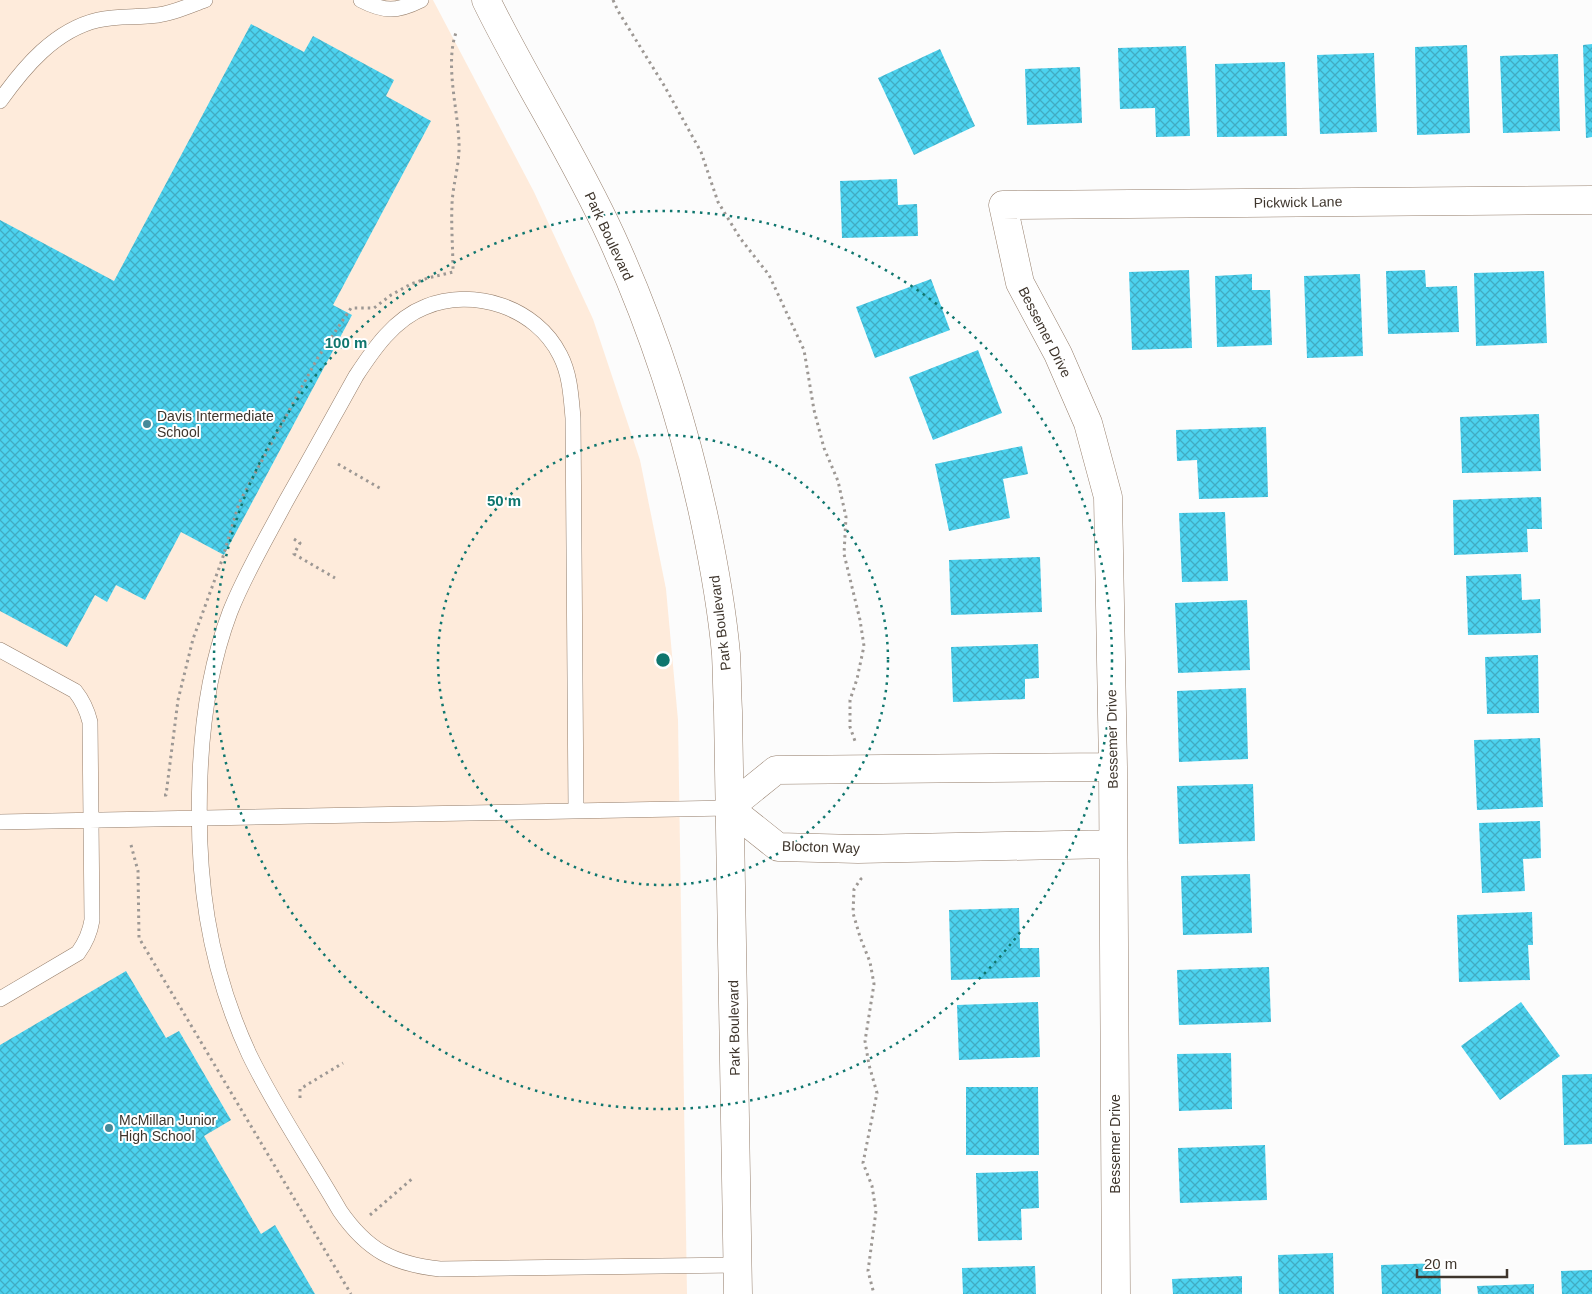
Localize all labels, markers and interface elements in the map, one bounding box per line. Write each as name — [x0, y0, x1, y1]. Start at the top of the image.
street label: Park Boulevard — [582, 189, 636, 283]
street label: Pickwick Lane — [1254, 193, 1343, 211]
street label: Bessemer Drive — [1015, 284, 1075, 380]
text: 100 m — [325, 334, 367, 351]
place label: Davis Intermediate School — [157, 408, 274, 440]
marker: Davis Intermediate School — [141, 418, 153, 430]
text: 50 m — [487, 492, 521, 509]
street label: Park Boulevard — [706, 575, 734, 671]
centre of rings — [654, 651, 672, 669]
street label: Bessemer Drive — [1103, 689, 1121, 789]
street label: Blocton Way — [782, 838, 860, 856]
street label: Park Boulevard — [725, 980, 743, 1076]
street label: Bessemer Drive — [1107, 1094, 1123, 1194]
place label: McMillan Junior High School — [119, 1112, 217, 1144]
marker: McMillan Junior High School — [103, 1122, 115, 1134]
scale bar — [1417, 1246, 1507, 1278]
text: 20 m — [1424, 1255, 1457, 1272]

